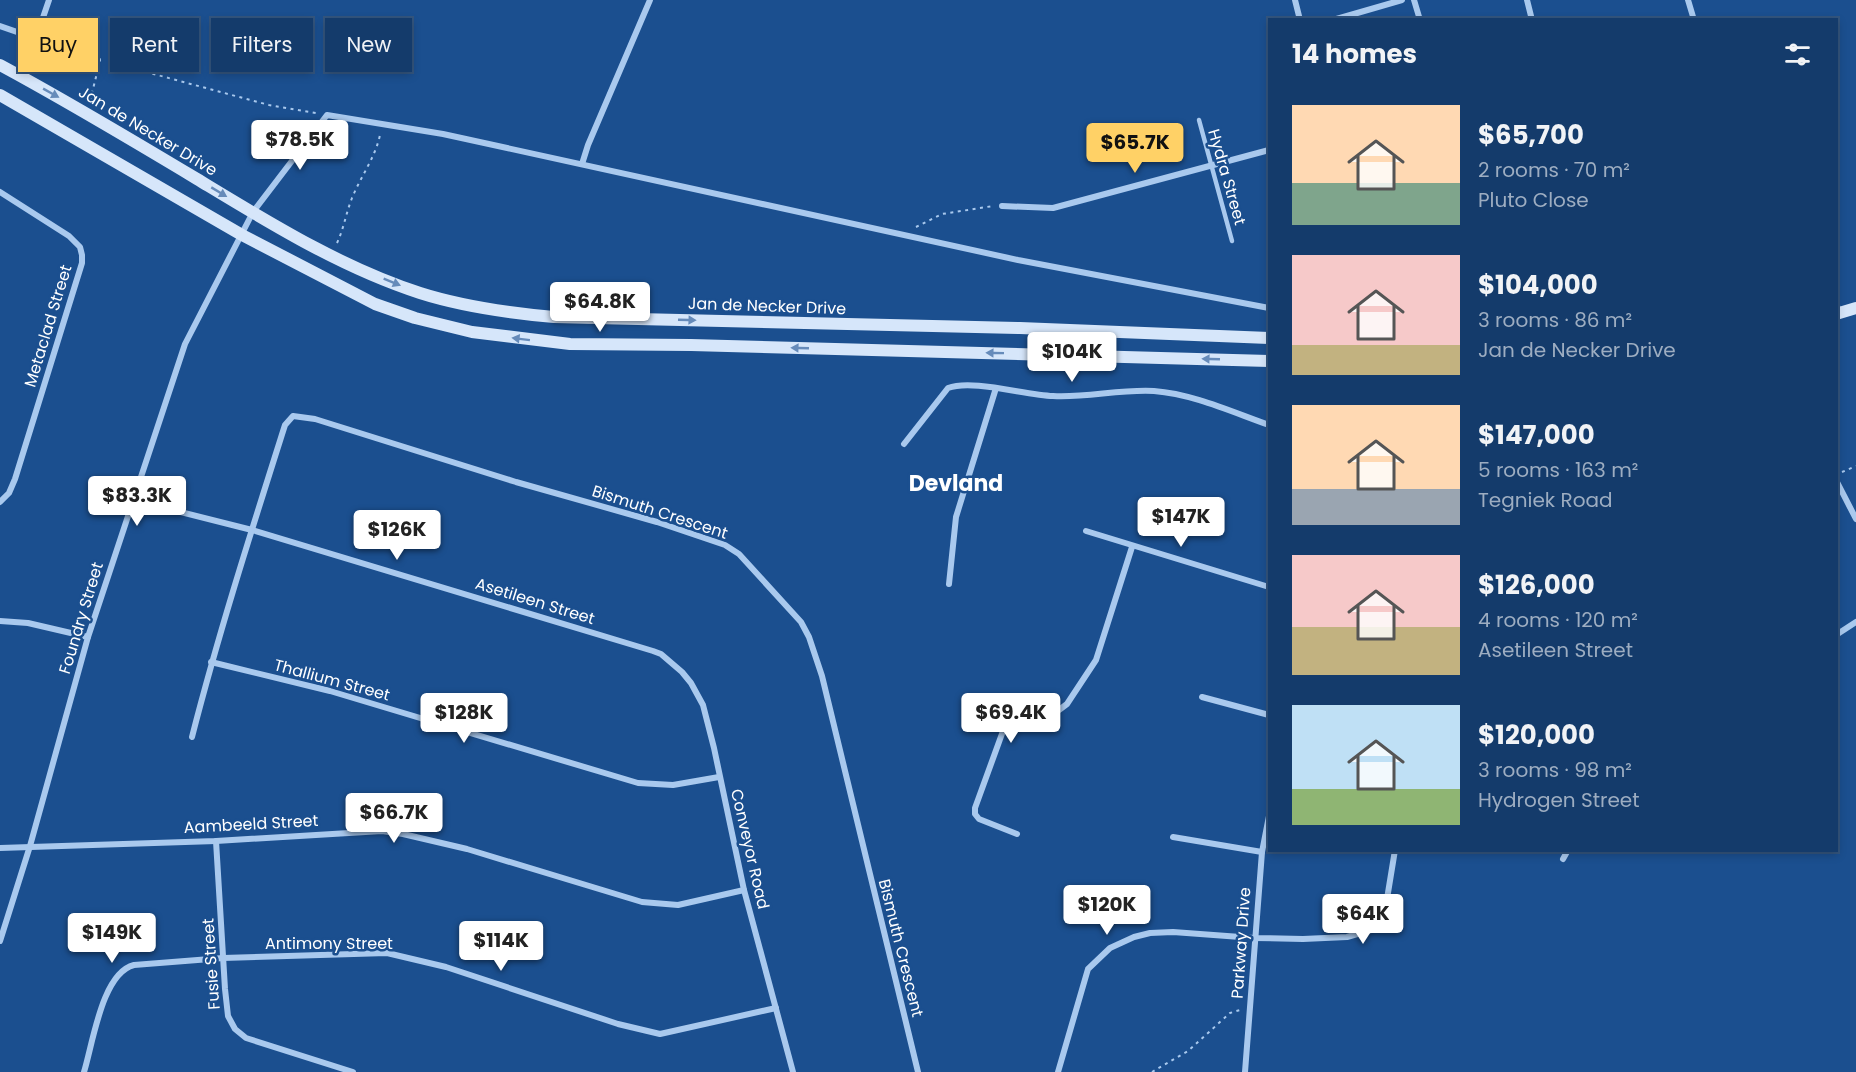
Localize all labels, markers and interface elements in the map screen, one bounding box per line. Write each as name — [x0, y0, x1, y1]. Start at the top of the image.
chip: Buy — [18, 18, 98, 72]
chip: Rent — [110, 18, 199, 72]
chip: Filters — [211, 18, 313, 72]
chip: New — [325, 18, 412, 72]
text: 14 homes — [1292, 36, 1417, 72]
icon: filters — [1781, 38, 1814, 71]
street label: Jan de Necker Drive — [74, 80, 222, 182]
one-way arrow — [43, 88, 60, 98]
text: $65,700 — [1478, 117, 1584, 153]
pin: $78.5K — [251, 120, 349, 171]
pin: $65.7K — [1086, 123, 1184, 174]
text: $78.5K — [265, 125, 335, 153]
street label: Hydra Street — [1202, 126, 1252, 228]
text: $65.7K — [1100, 128, 1170, 156]
icon: home — [1340, 129, 1412, 201]
text: 2 rooms · 70 m² — [1478, 156, 1630, 184]
text: Pluto Close — [1478, 186, 1589, 214]
one-way arrow — [211, 187, 227, 198]
street label: Metaclad Street — [18, 262, 78, 390]
text: $104,000 — [1478, 267, 1598, 303]
one-way arrow — [383, 278, 401, 287]
icon: home — [1340, 279, 1412, 351]
pin: $64.8K — [551, 282, 649, 333]
text: $64.8K — [564, 287, 636, 315]
street label: Jan de Necker Drive — [688, 292, 847, 320]
text: 3 rooms · 86 m² — [1478, 306, 1632, 334]
one-way arrow — [678, 315, 697, 325]
pin: $104K — [1030, 332, 1114, 383]
one-way arrow — [511, 334, 530, 344]
text: Jan de Necker Drive — [1478, 336, 1676, 364]
text: $104K — [1041, 337, 1103, 365]
one-way arrow — [790, 344, 809, 353]
one-way arrow — [985, 349, 1004, 358]
one-way arrow — [1201, 354, 1220, 364]
text: $147,000 — [1478, 417, 1595, 453]
icon: home — [1340, 429, 1412, 501]
text: 5 rooms · 163 m² — [1478, 456, 1638, 484]
district label: Devland — [909, 468, 1003, 499]
pin: $83.3K — [88, 476, 186, 527]
street label: Bismuth Crescent — [589, 479, 731, 545]
text: $83.3K — [102, 481, 172, 509]
text: Tegniek Road — [1478, 486, 1613, 514]
pin: $147K — [1139, 497, 1223, 548]
text: $147K — [1152, 502, 1210, 530]
pin: $126K — [355, 510, 439, 561]
text: $126K — [368, 515, 426, 543]
street label: Foundry Street — [53, 559, 109, 677]
text: $126,000 — [1478, 567, 1595, 603]
street label: Asetileen Street — [472, 572, 598, 630]
icon: home — [1340, 579, 1412, 651]
text: 4 rooms · 120 m² — [1478, 606, 1638, 634]
text: Asetileen Street — [1478, 636, 1633, 664]
street label: Thallium Street — [271, 653, 393, 707]
pin: $128K — [422, 693, 506, 744]
pin: $69.4K — [962, 693, 1060, 744]
text: $128K — [435, 698, 494, 726]
text: $69.4K — [975, 698, 1047, 726]
text: $120,000 — [1478, 717, 1595, 753]
icon: home — [1340, 729, 1412, 801]
text: 3 rooms · 98 m² — [1478, 756, 1632, 784]
text: Hydrogen Street — [1478, 786, 1640, 814]
street label: Conveyor Road — [725, 787, 775, 911]
pin: $66.7K — [345, 793, 443, 844]
text: $66.7K — [360, 798, 428, 826]
street label: Aambeeld Street — [183, 809, 319, 839]
street label: Bismuth Crescent — [873, 877, 929, 1020]
pin: $120K — [1065, 885, 1149, 936]
street label: Parkway Drive — [1226, 886, 1256, 999]
text: $120K — [1077, 890, 1137, 918]
pin: $64K — [1327, 894, 1399, 945]
text: $64K — [1336, 899, 1390, 927]
pin: $149K — [70, 913, 154, 964]
street label: Fusie Street — [196, 917, 226, 1011]
text: $149K — [82, 918, 142, 946]
pin: $114K — [459, 921, 543, 972]
text: $114K — [473, 926, 529, 954]
street label: Antimony Street — [265, 932, 393, 955]

